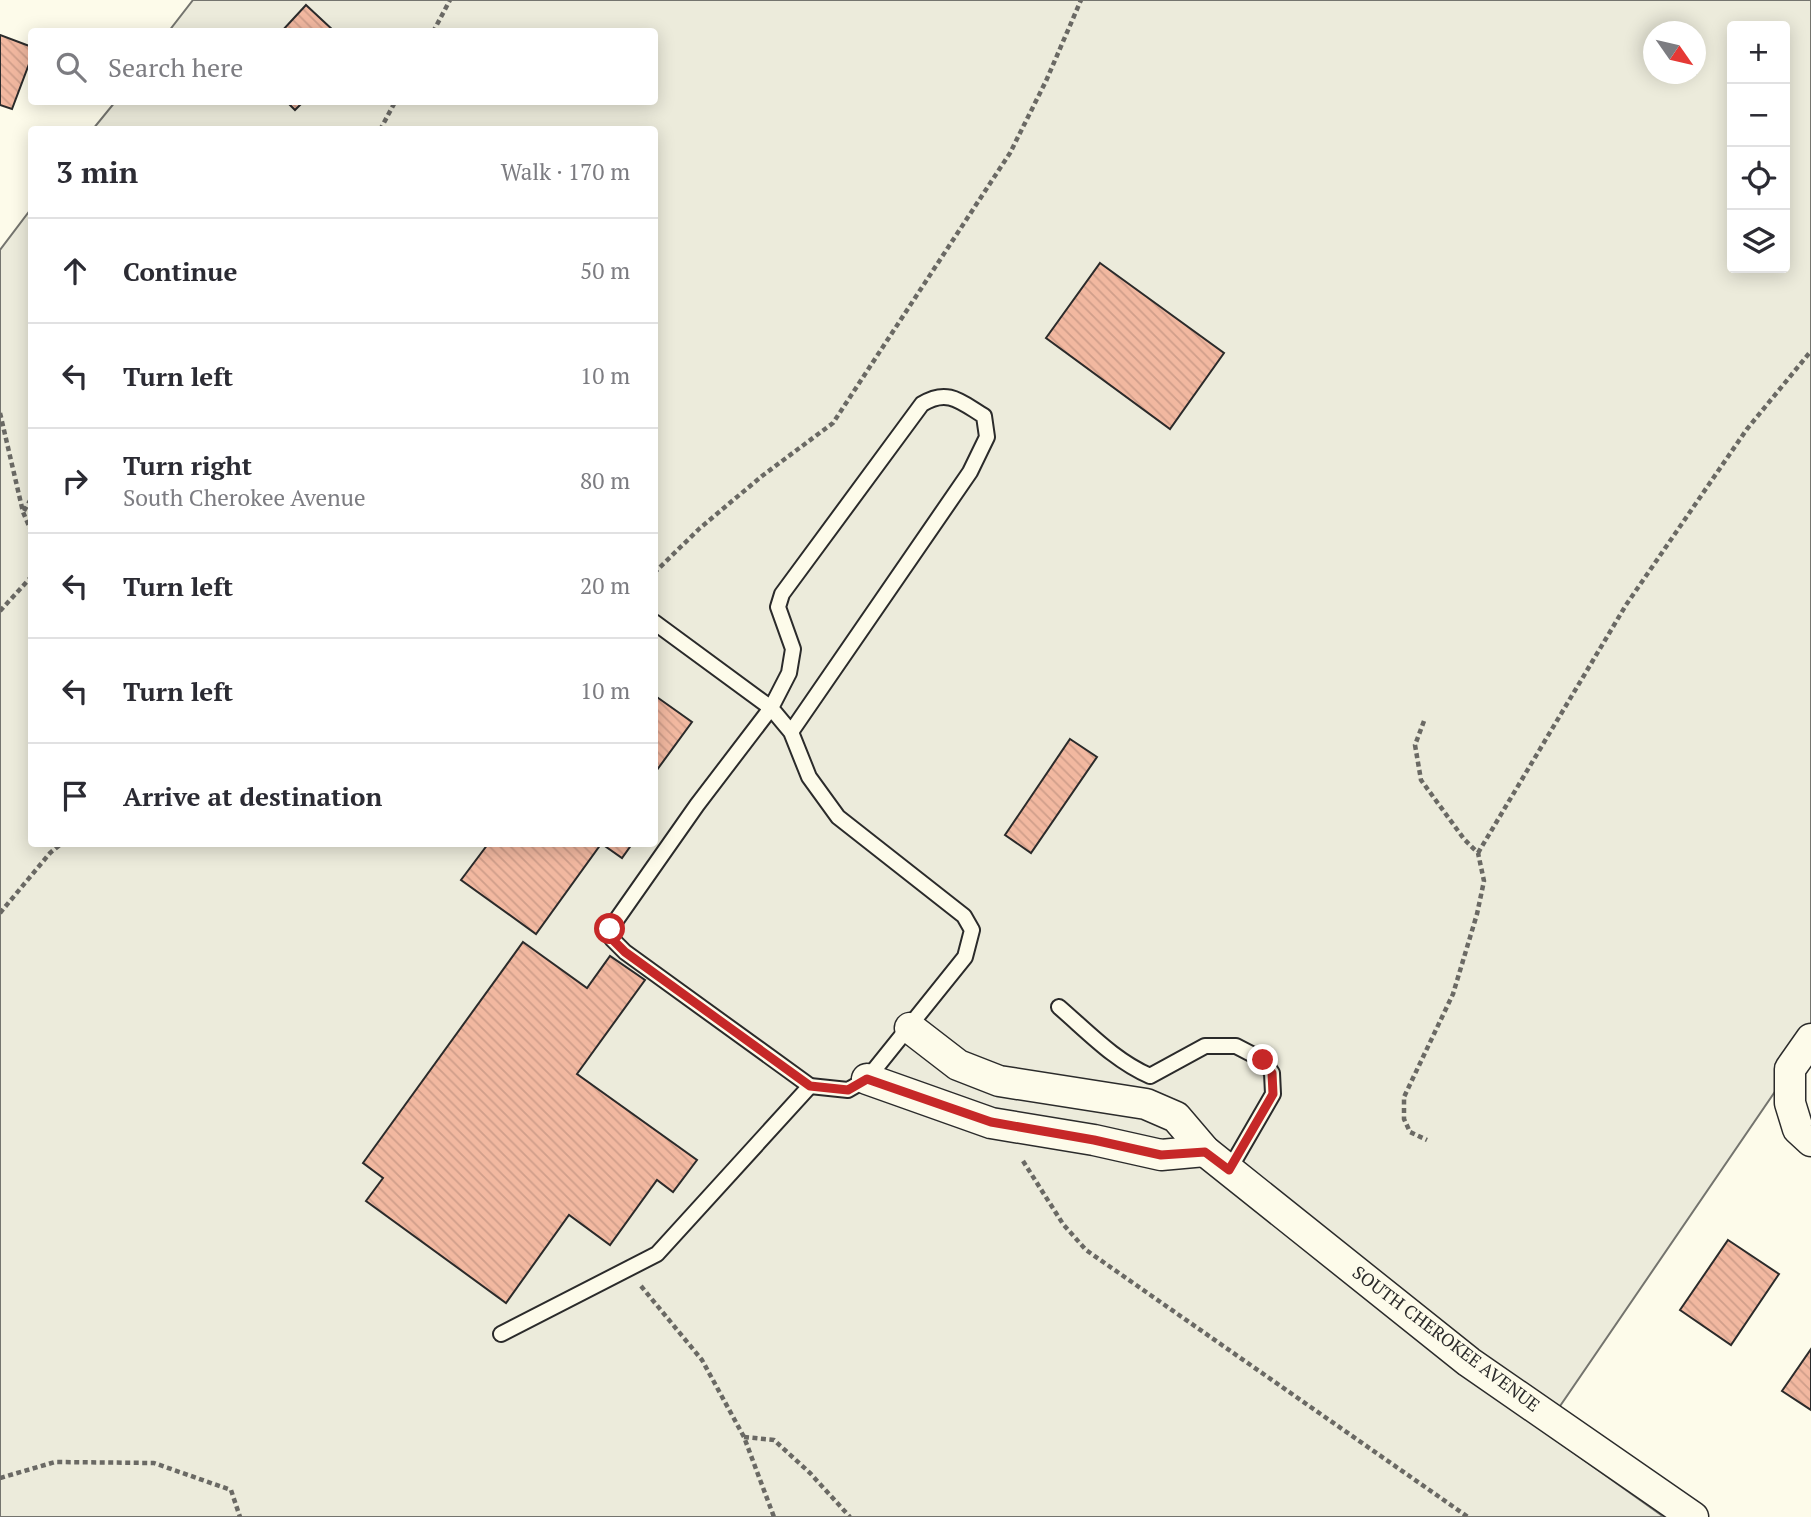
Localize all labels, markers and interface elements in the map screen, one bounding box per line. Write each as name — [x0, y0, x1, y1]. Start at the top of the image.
north arrow — [1643, 21, 1706, 84]
map controls — [1727, 21, 1790, 273]
button: + — [1727, 21, 1790, 84]
search box — [28, 28, 658, 105]
icon: search — [52, 48, 90, 86]
text: Search here — [108, 50, 243, 84]
button: − — [1727, 84, 1790, 147]
button: locate — [1727, 147, 1790, 210]
text: 3 min — [56, 152, 138, 192]
text: Walk · 170 m — [501, 156, 630, 187]
button: layers — [1727, 210, 1790, 273]
icon: ahead — [56, 252, 94, 290]
text: Continue — [123, 254, 237, 288]
text: 50 m — [580, 255, 630, 286]
icon: left — [56, 357, 94, 395]
text: Turn left — [123, 359, 233, 393]
text: 10 m — [580, 360, 630, 391]
text: Turn right — [123, 448, 252, 482]
icon: right — [56, 462, 94, 500]
text: 80 m — [580, 465, 630, 496]
text: South Cherokee Avenue — [123, 482, 366, 513]
icon: left — [56, 567, 94, 605]
text: Turn left — [123, 569, 233, 603]
text: 20 m — [580, 570, 630, 601]
icon: left — [56, 672, 94, 710]
text: Turn left — [123, 674, 233, 708]
text: 10 m — [580, 675, 630, 706]
icon: arrive — [56, 777, 94, 815]
text: Arrive at destination — [123, 779, 382, 813]
route start — [594, 913, 625, 944]
route end — [1247, 1044, 1278, 1075]
street label: SOUTH CHEROKEE AVENUE — [1348, 1260, 1545, 1417]

